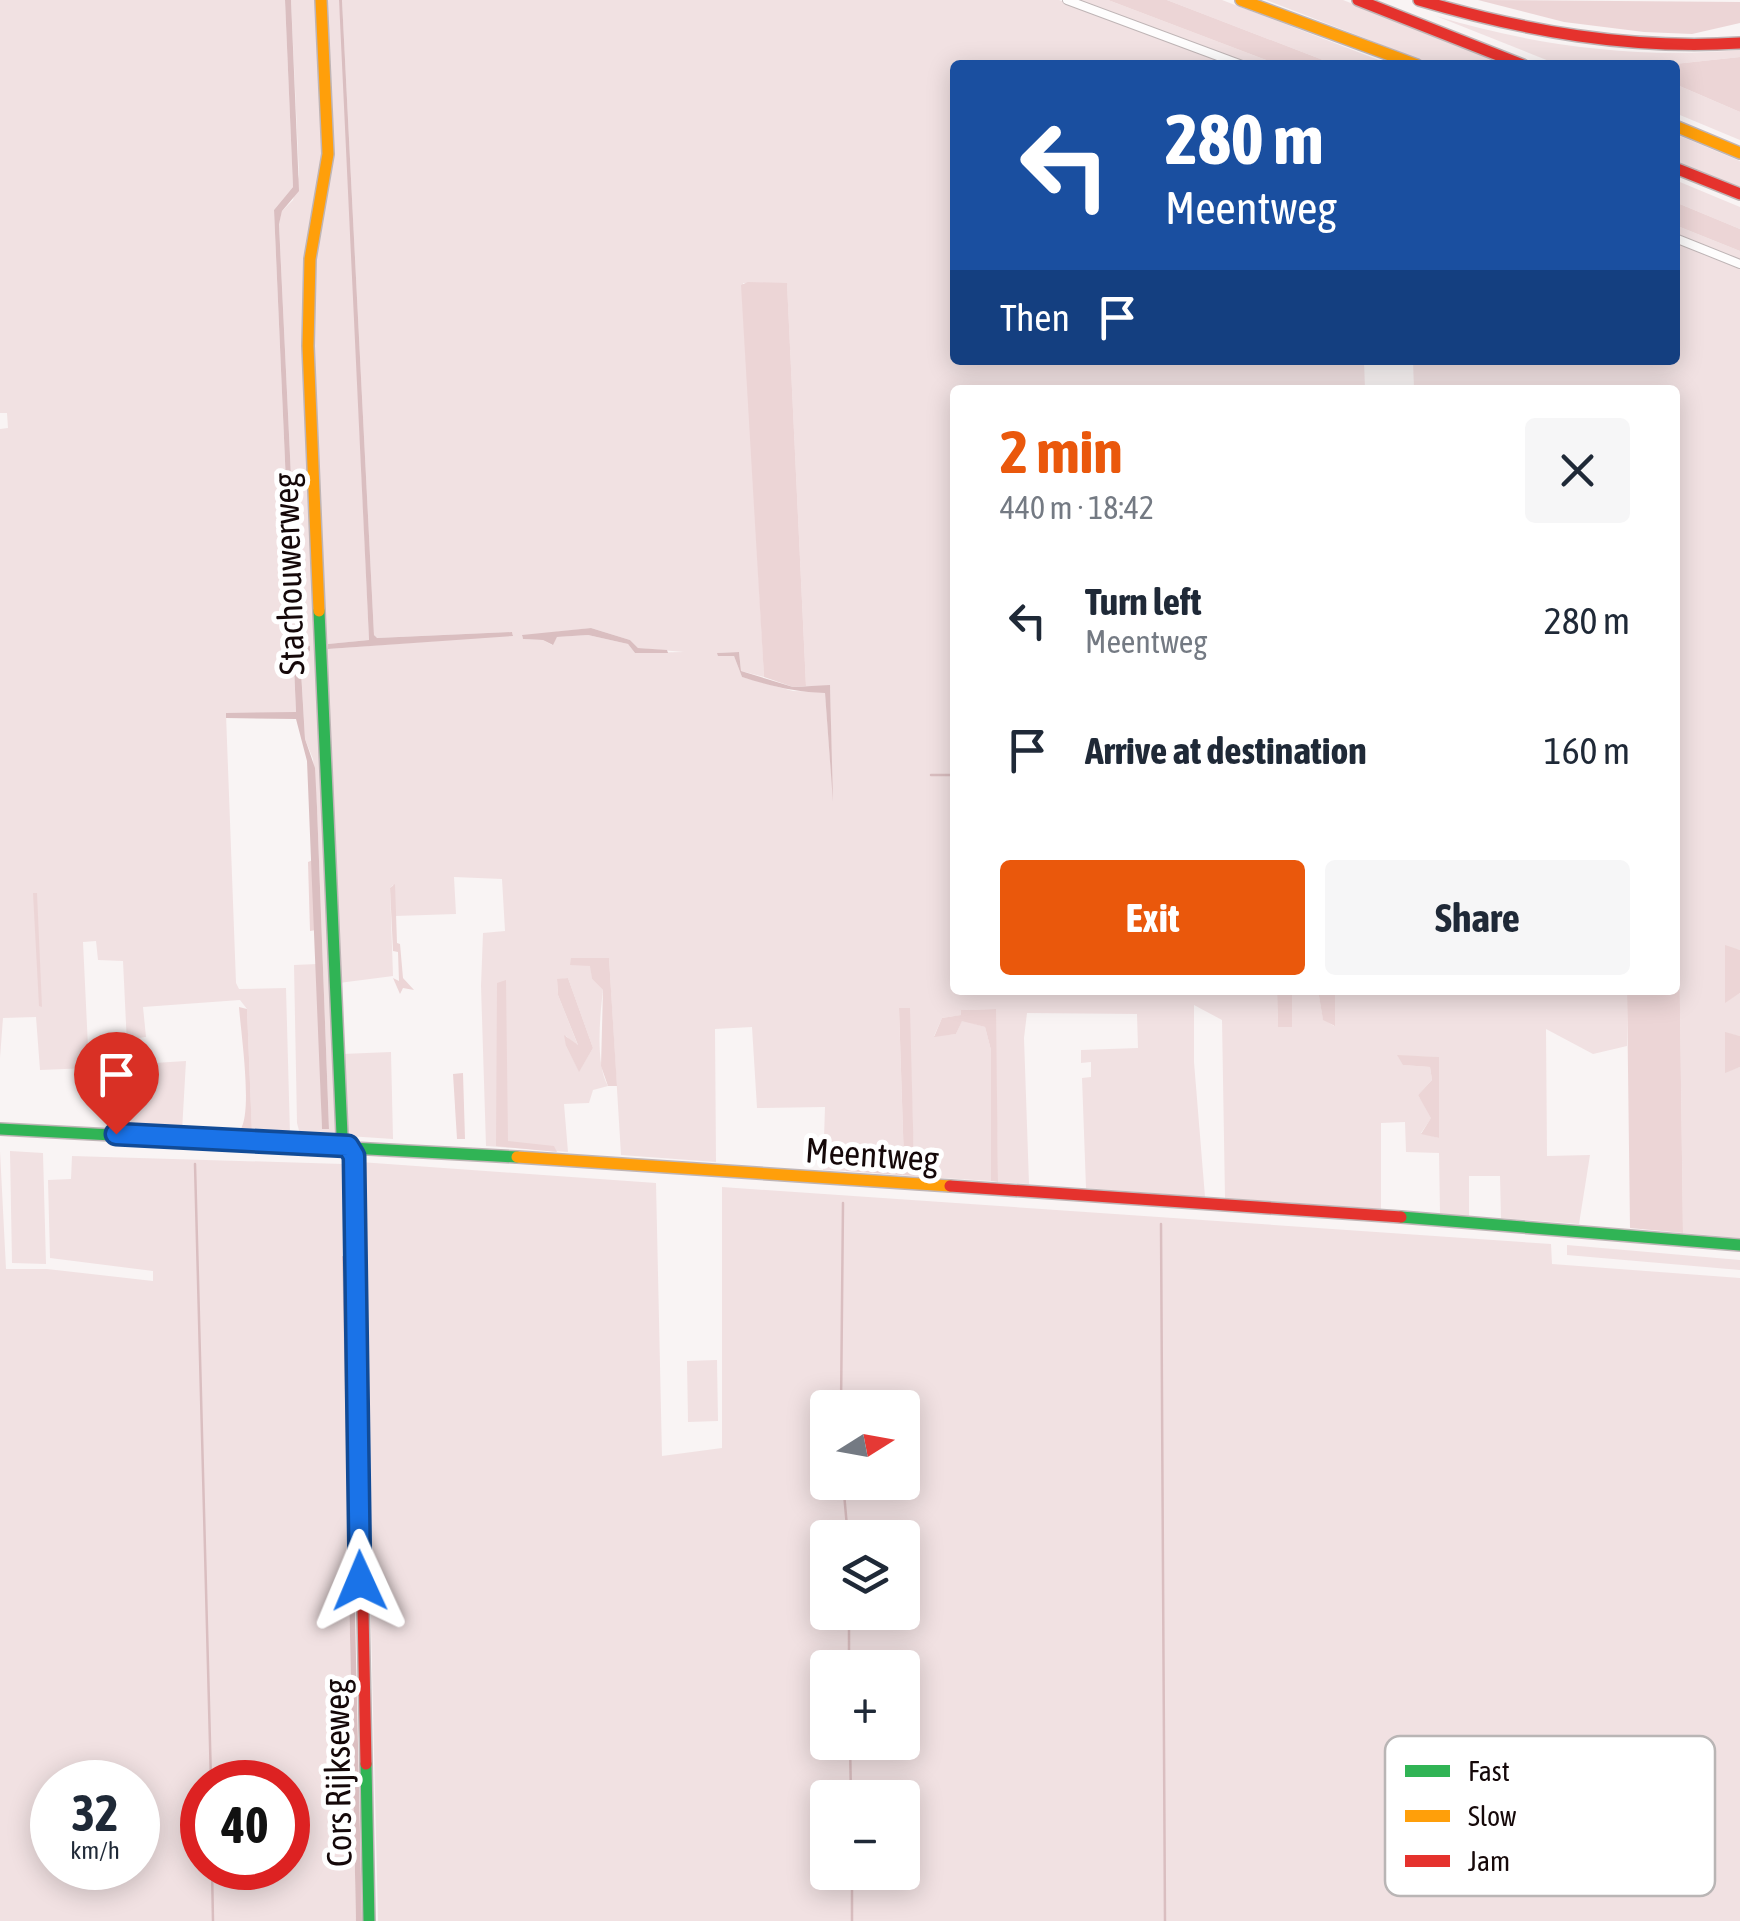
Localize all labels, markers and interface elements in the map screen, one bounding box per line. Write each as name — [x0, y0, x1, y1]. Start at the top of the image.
text: 280 m — [1165, 99, 1324, 179]
icon: left — [1000, 100, 1130, 230]
text: Meentweg — [1165, 182, 1337, 234]
icon: arrive — [1090, 290, 1145, 345]
text: Then — [1000, 296, 1070, 339]
text: 2 min — [1000, 417, 1123, 486]
button: close — [1525, 418, 1630, 523]
street label: Stachouwerweg — [264, 472, 312, 676]
text: 440 m · 18:42 — [1000, 489, 1154, 526]
text: Turn left — [1085, 580, 1201, 623]
icon: left — [1000, 593, 1055, 648]
text: 280 m — [1544, 599, 1630, 642]
text: Meentweg — [1085, 623, 1207, 660]
icon: arrive — [1000, 723, 1055, 778]
text: Arrive at destination — [1085, 729, 1367, 772]
text: 160 m — [1544, 729, 1630, 772]
button: Exit — [1000, 860, 1305, 975]
button: Share — [1325, 860, 1630, 975]
pin — [74, 1032, 159, 1135]
icon: arrive — [89, 1047, 144, 1102]
street label: Meentweg — [804, 1129, 940, 1179]
north arrow — [810, 1390, 920, 1500]
map controls — [810, 1390, 920, 1890]
button: layers — [810, 1520, 920, 1630]
position arrow — [308, 1529, 412, 1633]
button: + — [810, 1650, 920, 1760]
street label: Cors Rijkseweg — [315, 1679, 359, 1867]
legend — [1385, 1736, 1715, 1896]
text: Fast — [1468, 1755, 1510, 1787]
speed limit sign: 40 — [180, 1760, 310, 1890]
button: − — [810, 1780, 920, 1890]
text: 32 — [71, 1784, 118, 1842]
text: Slow — [1468, 1800, 1517, 1832]
text: km/h — [70, 1836, 120, 1864]
text: Jam — [1468, 1845, 1510, 1877]

